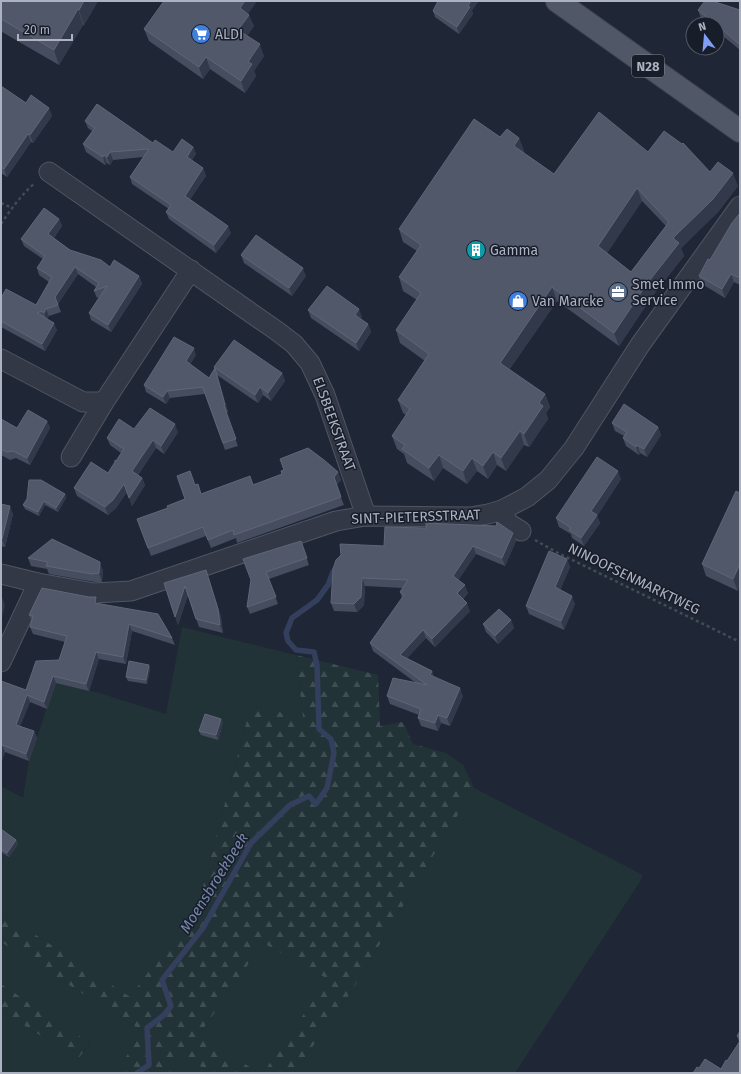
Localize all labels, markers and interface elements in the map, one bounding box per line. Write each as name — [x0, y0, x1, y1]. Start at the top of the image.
scale bar — [18, 16, 72, 42]
north arrow — [685, 16, 725, 56]
text: N — [697, 20, 708, 34]
text: 20 m — [24, 23, 50, 37]
supermarket icon: ALDI — [190, 23, 212, 45]
place label: ALDI — [215, 26, 243, 43]
road number: N28 — [632, 55, 664, 77]
building icon: Gamma — [465, 239, 487, 261]
place label: Gamma — [490, 242, 538, 259]
place label: Smet Immo Service — [632, 276, 704, 309]
office icon: Smet Immo Service — [607, 281, 629, 303]
shop icon: Van Marcke — [507, 290, 529, 312]
place label: Van Marcke — [532, 293, 604, 310]
street label: ELSBEEKSTRAAT — [309, 375, 359, 474]
street label: SINT-PIETERSSTRAAT — [351, 506, 482, 528]
street label: NINOOFSENMARKTWEG — [565, 540, 703, 618]
water label: Moensbroekbeek — [176, 830, 252, 936]

